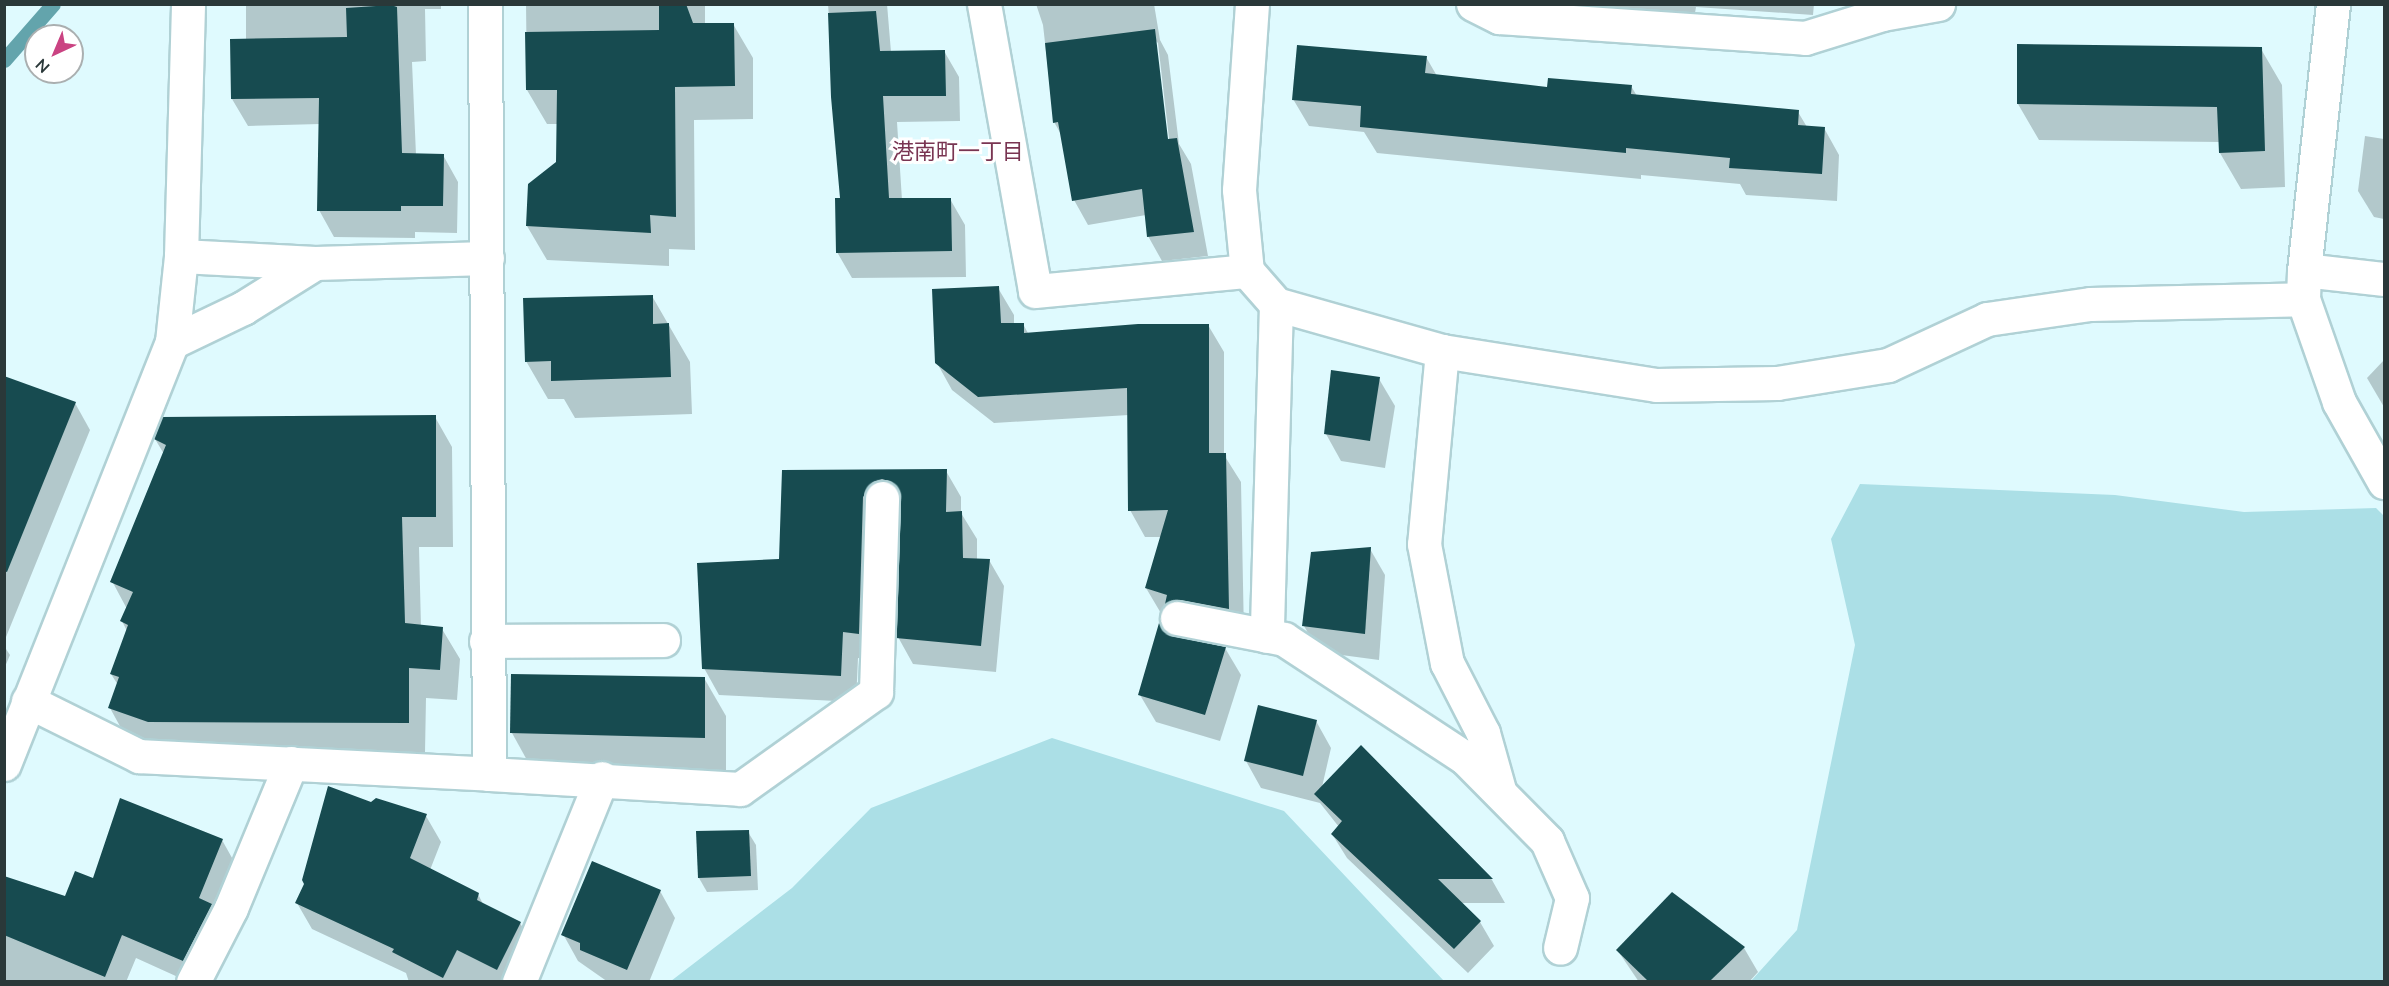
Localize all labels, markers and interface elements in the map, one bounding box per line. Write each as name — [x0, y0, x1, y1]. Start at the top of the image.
north arrow — [24, 24, 84, 84]
text: N — [31, 53, 55, 78]
district label: 港南町一丁目 — [892, 140, 1024, 166]

